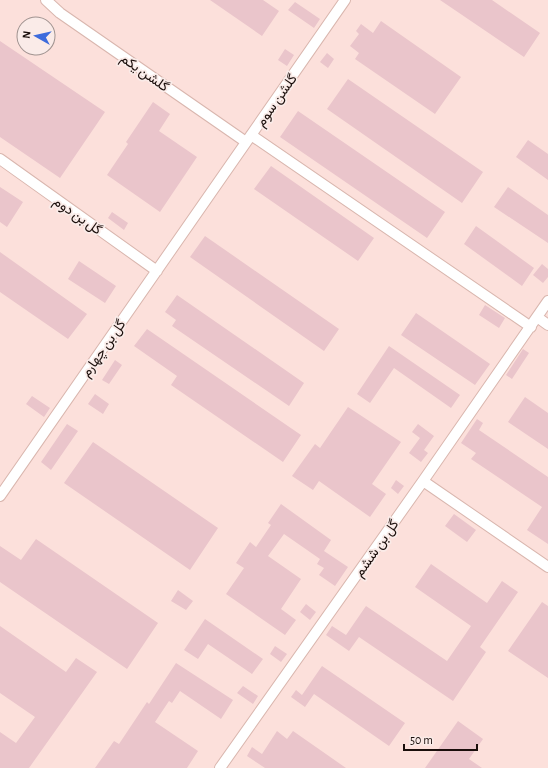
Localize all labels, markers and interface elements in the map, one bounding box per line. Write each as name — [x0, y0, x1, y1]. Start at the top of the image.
north arrow — [16, 16, 56, 56]
text: N — [21, 30, 33, 39]
street label: گلشن یکم — [117, 50, 172, 95]
street label: گلشن سوم — [253, 71, 301, 130]
street label: گل بن دوم — [50, 193, 105, 238]
street label: گل بن چهارم — [78, 317, 130, 381]
street label: گل بن ششم — [351, 517, 402, 580]
scale bar — [404, 726, 477, 752]
text: 50 m — [410, 734, 433, 746]

